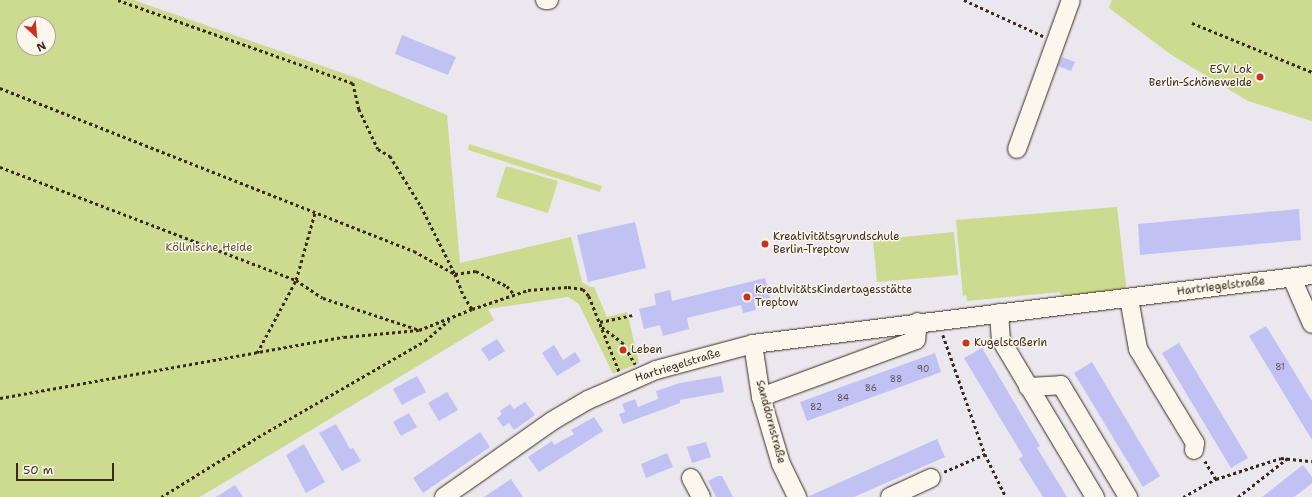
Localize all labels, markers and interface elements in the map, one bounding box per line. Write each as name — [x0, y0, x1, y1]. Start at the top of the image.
north arrow — [16, 16, 56, 56]
text: N — [34, 38, 48, 55]
place label: ESV Lok Berlin-Schöneweide — [1149, 64, 1252, 90]
marker: ESV Lok Berlin-Schöneweide — [1255, 72, 1265, 82]
place label: Kreativitätsgrundschule Berlin-Treptow — [773, 231, 899, 257]
marker: Kreativitätsgrundschule Berlin-Treptow — [760, 239, 770, 249]
park label: Köllnische Heide — [166, 241, 252, 255]
street label: Hartriegelstraße — [1176, 275, 1266, 299]
place label: KreativitätsKindertagesstätte Treptow — [755, 284, 912, 310]
marker: KreativitätsKindertagesstätte Treptow — [742, 292, 752, 302]
place label: Kugelstoßerin — [974, 336, 1047, 350]
marker: Kugelstoßerin — [961, 338, 971, 348]
place label: Leben — [631, 343, 662, 357]
marker: Leben — [618, 345, 628, 355]
street label: Hartriegelstraße — [634, 347, 722, 385]
house number: 81 — [1275, 362, 1285, 372]
house number: 90 — [917, 364, 929, 374]
house number: 88 — [890, 374, 902, 384]
street label: Sanddornstraße — [753, 379, 787, 465]
house number: 86 — [865, 383, 877, 393]
house number: 84 — [837, 393, 849, 403]
house number: 82 — [810, 402, 822, 412]
scale bar — [18, 455, 116, 481]
text: 50 m — [23, 462, 53, 478]

